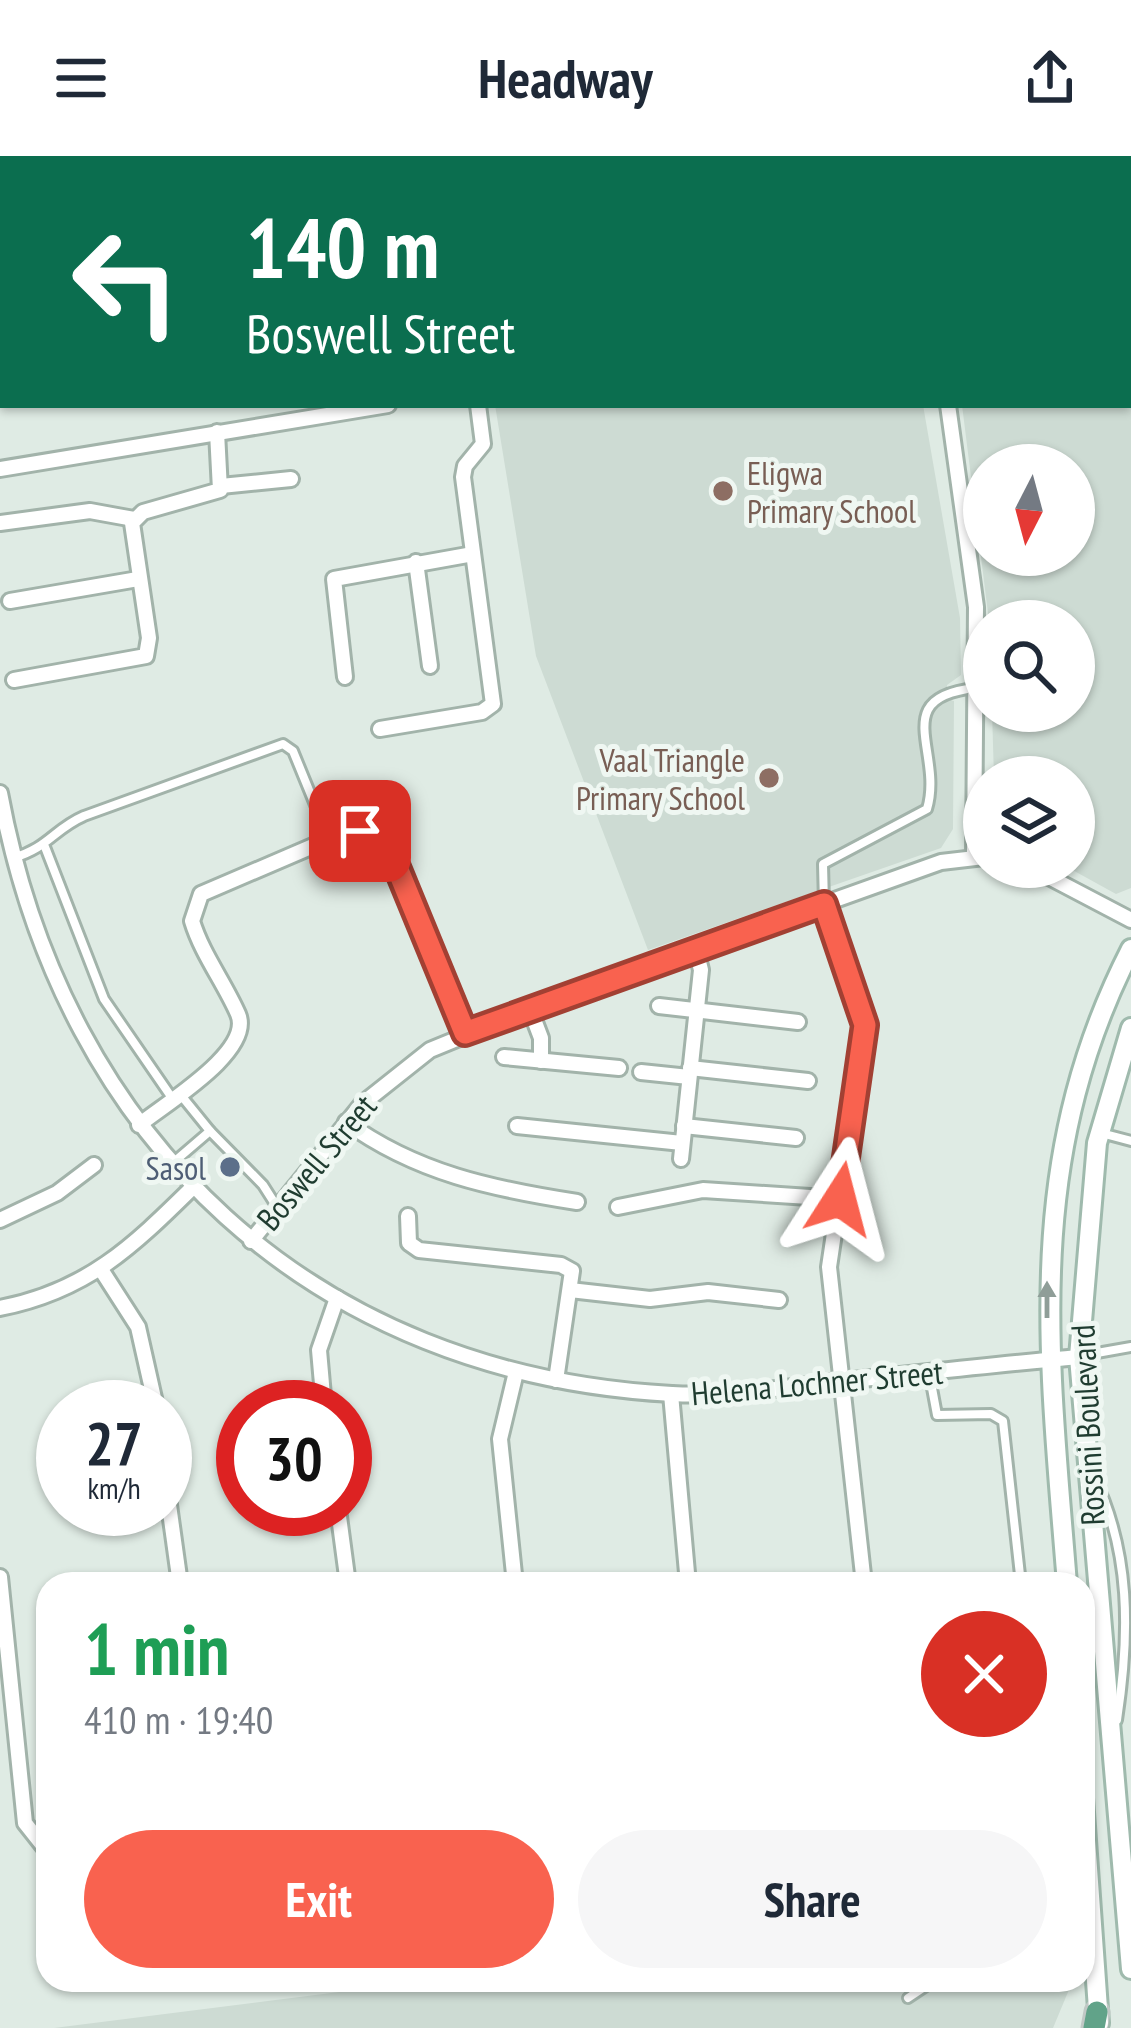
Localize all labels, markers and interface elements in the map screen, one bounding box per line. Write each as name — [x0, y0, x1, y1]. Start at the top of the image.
text: Headway — [478, 43, 653, 113]
icon: menu — [48, 45, 114, 111]
icon: share — [1017, 45, 1083, 111]
text: 140 m — [246, 192, 439, 301]
icon: left — [48, 204, 204, 360]
text: Boswell Street — [246, 298, 515, 368]
north arrow — [963, 444, 1095, 576]
map controls — [963, 444, 1095, 888]
place label: Eligwa Primary School — [747, 451, 916, 532]
marker: Eligwa Primary School — [710, 478, 736, 504]
button: search — [963, 600, 1095, 732]
place label: Vaal Triangle Primary School — [576, 738, 745, 819]
button: layers — [963, 756, 1095, 888]
marker: Vaal Triangle Primary School — [756, 765, 782, 791]
pin — [309, 780, 411, 882]
icon: arrive — [327, 798, 393, 864]
street label: Boswell Street — [247, 1085, 385, 1239]
position arrow — [777, 1136, 903, 1262]
place label: Sasol — [146, 1146, 206, 1189]
marker: Sasol — [217, 1154, 243, 1180]
one-way arrow — [1037, 1280, 1057, 1318]
street label: Rossini Boulevard — [1060, 1323, 1114, 1527]
street label: Helena Lochner Street — [689, 1350, 945, 1414]
speed limit sign: 30 — [216, 1380, 372, 1536]
text: 27 — [85, 1404, 143, 1482]
text: km/h — [87, 1468, 141, 1507]
text: 1 min — [84, 1602, 229, 1695]
button: close — [921, 1611, 1047, 1737]
text: 410 m · 19:40 — [84, 1694, 273, 1745]
button: Exit — [84, 1830, 554, 1968]
button: Share — [578, 1830, 1047, 1968]

